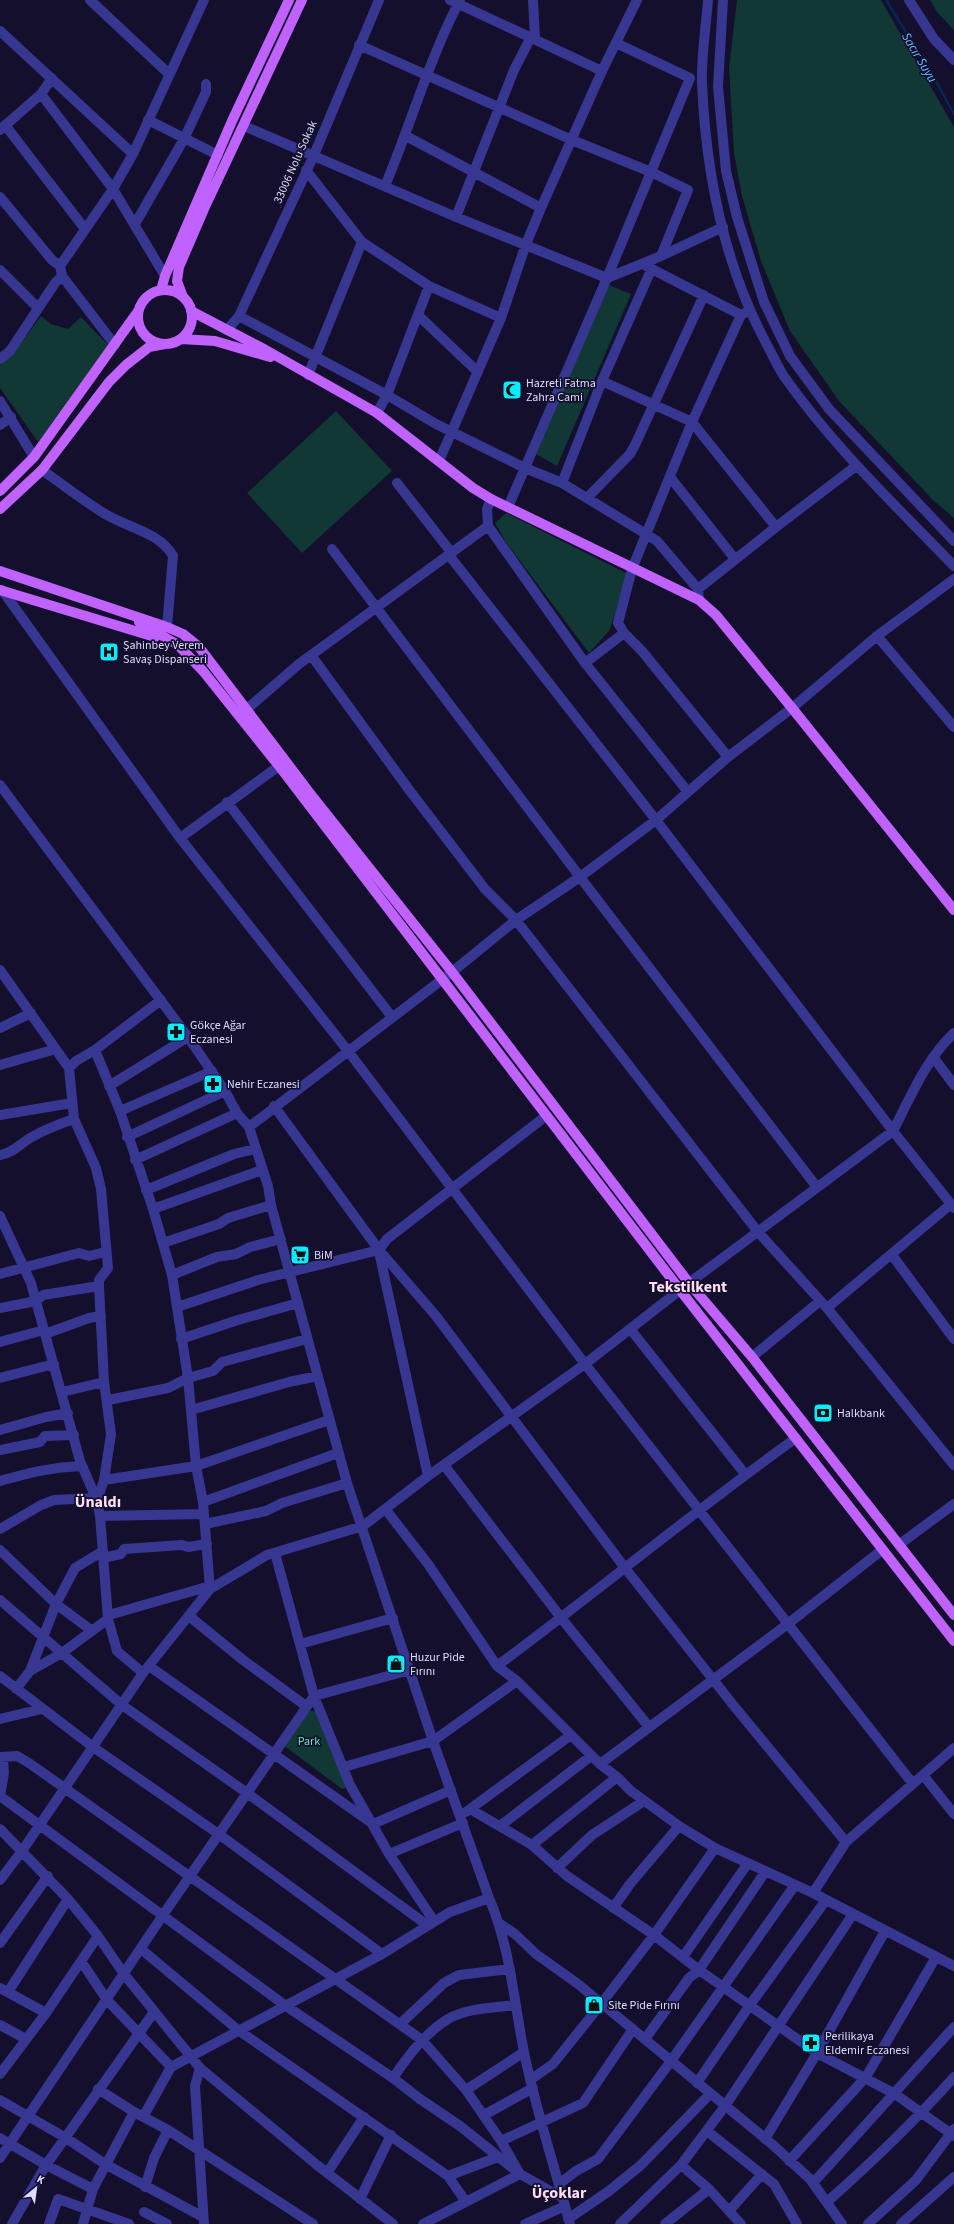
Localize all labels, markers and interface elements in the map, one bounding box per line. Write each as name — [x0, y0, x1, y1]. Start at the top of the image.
water label: Sacır Suyu — [897, 29, 941, 86]
street label: 33006 Nolu Sokak — [270, 118, 321, 206]
place label: Hazreti Fatma Zahra Cami — [526, 375, 596, 406]
mosque icon: Hazreti Fatma Zahra Cami — [501, 379, 523, 401]
place label: Şahinbey Verem Savaş Dispanseri — [123, 637, 207, 668]
hospital icon: Şahinbey Verem Savaş Dispanseri — [98, 641, 120, 663]
place label: Gökçe Ağar Eczanesi — [190, 1017, 247, 1048]
pharmacy icon: Gökçe Ağar Eczanesi — [165, 1021, 187, 1043]
pharmacy icon: Nehir Eczanesi — [202, 1073, 224, 1095]
place label: Nehir Eczanesi — [227, 1076, 300, 1093]
supermarket icon: BiM — [289, 1244, 311, 1266]
place label: BiM — [314, 1247, 333, 1264]
district label: Tekstilkent — [649, 1276, 727, 1298]
bank icon: Halkbank — [812, 1402, 834, 1424]
place label: Halkbank — [837, 1405, 885, 1422]
district label: Ünaldı — [75, 1491, 121, 1513]
place label: Huzur Pide Fırını — [410, 1649, 465, 1680]
shop icon: Huzur Pide Fırını — [385, 1653, 407, 1675]
park label: Park — [298, 1733, 320, 1750]
shop icon: Site Pide Fırını — [583, 1994, 605, 2016]
place label: Site Pide Fırını — [608, 1997, 680, 2014]
place label: Perilikaya Eldemir Eczanesi — [825, 2028, 910, 2059]
pharmacy icon: Perilikaya Eldemir Eczanesi — [800, 2032, 822, 2054]
north arrow — [16, 2168, 56, 2208]
text: K — [34, 2171, 47, 2188]
district label: Üçoklar — [532, 2182, 587, 2204]

